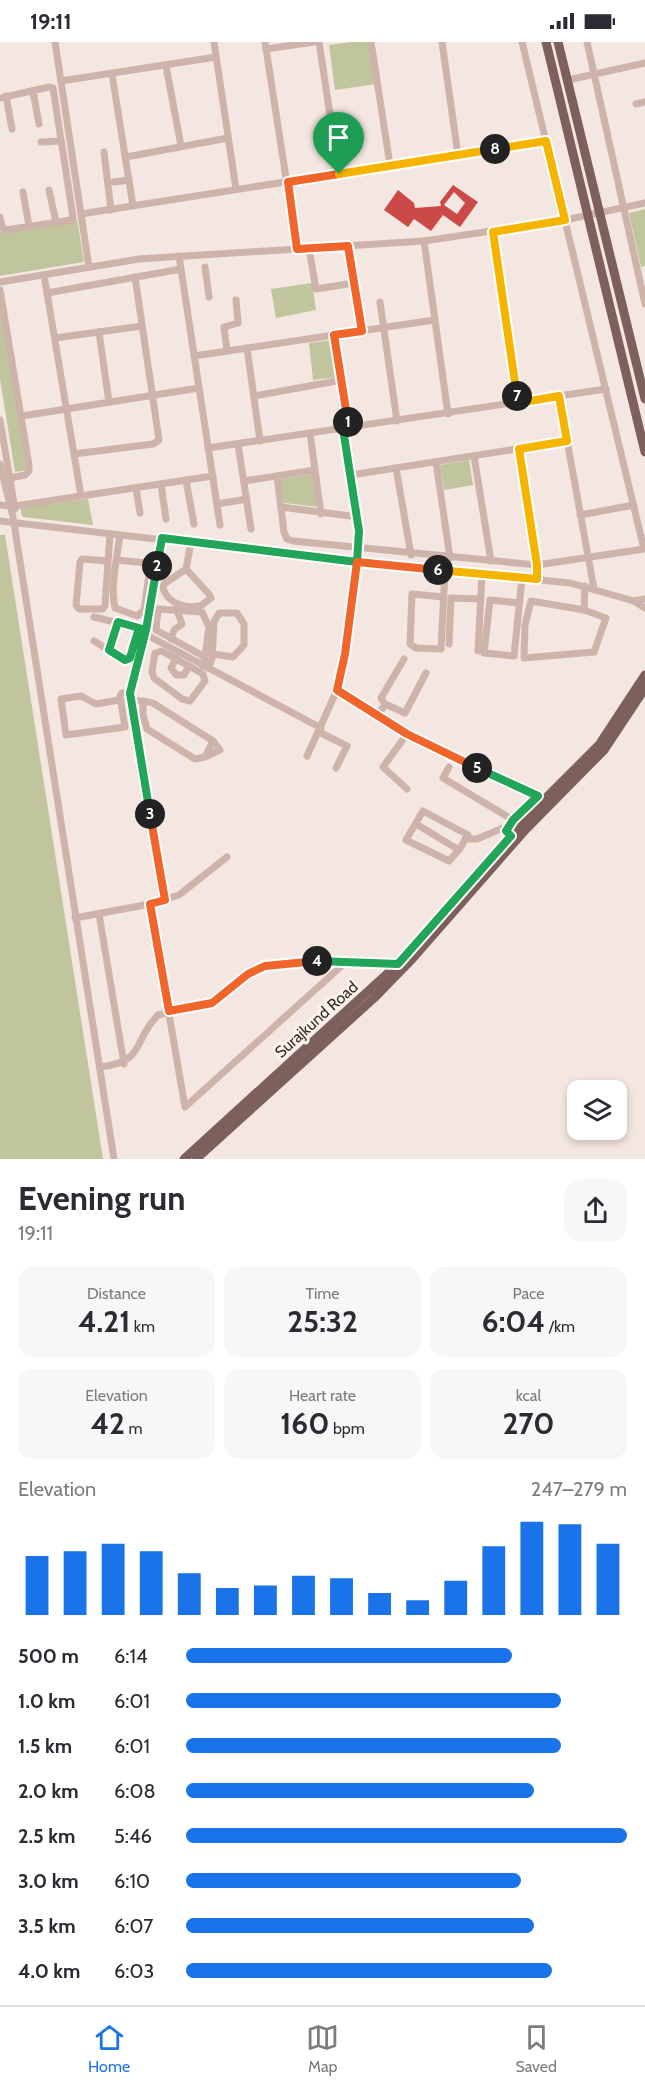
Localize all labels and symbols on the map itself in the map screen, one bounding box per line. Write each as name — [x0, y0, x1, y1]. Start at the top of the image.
pin — [313, 112, 364, 174]
pin: 8 — [480, 134, 510, 164]
pin: 7 — [502, 381, 532, 411]
pin: 1 — [333, 407, 363, 437]
pin: 2 — [142, 551, 172, 581]
pin: 6 — [423, 555, 453, 585]
pin: 5 — [462, 753, 492, 783]
pin: 3 — [135, 799, 165, 829]
pin: 4 — [302, 946, 332, 976]
street label: Surajkund Road — [271, 977, 362, 1062]

